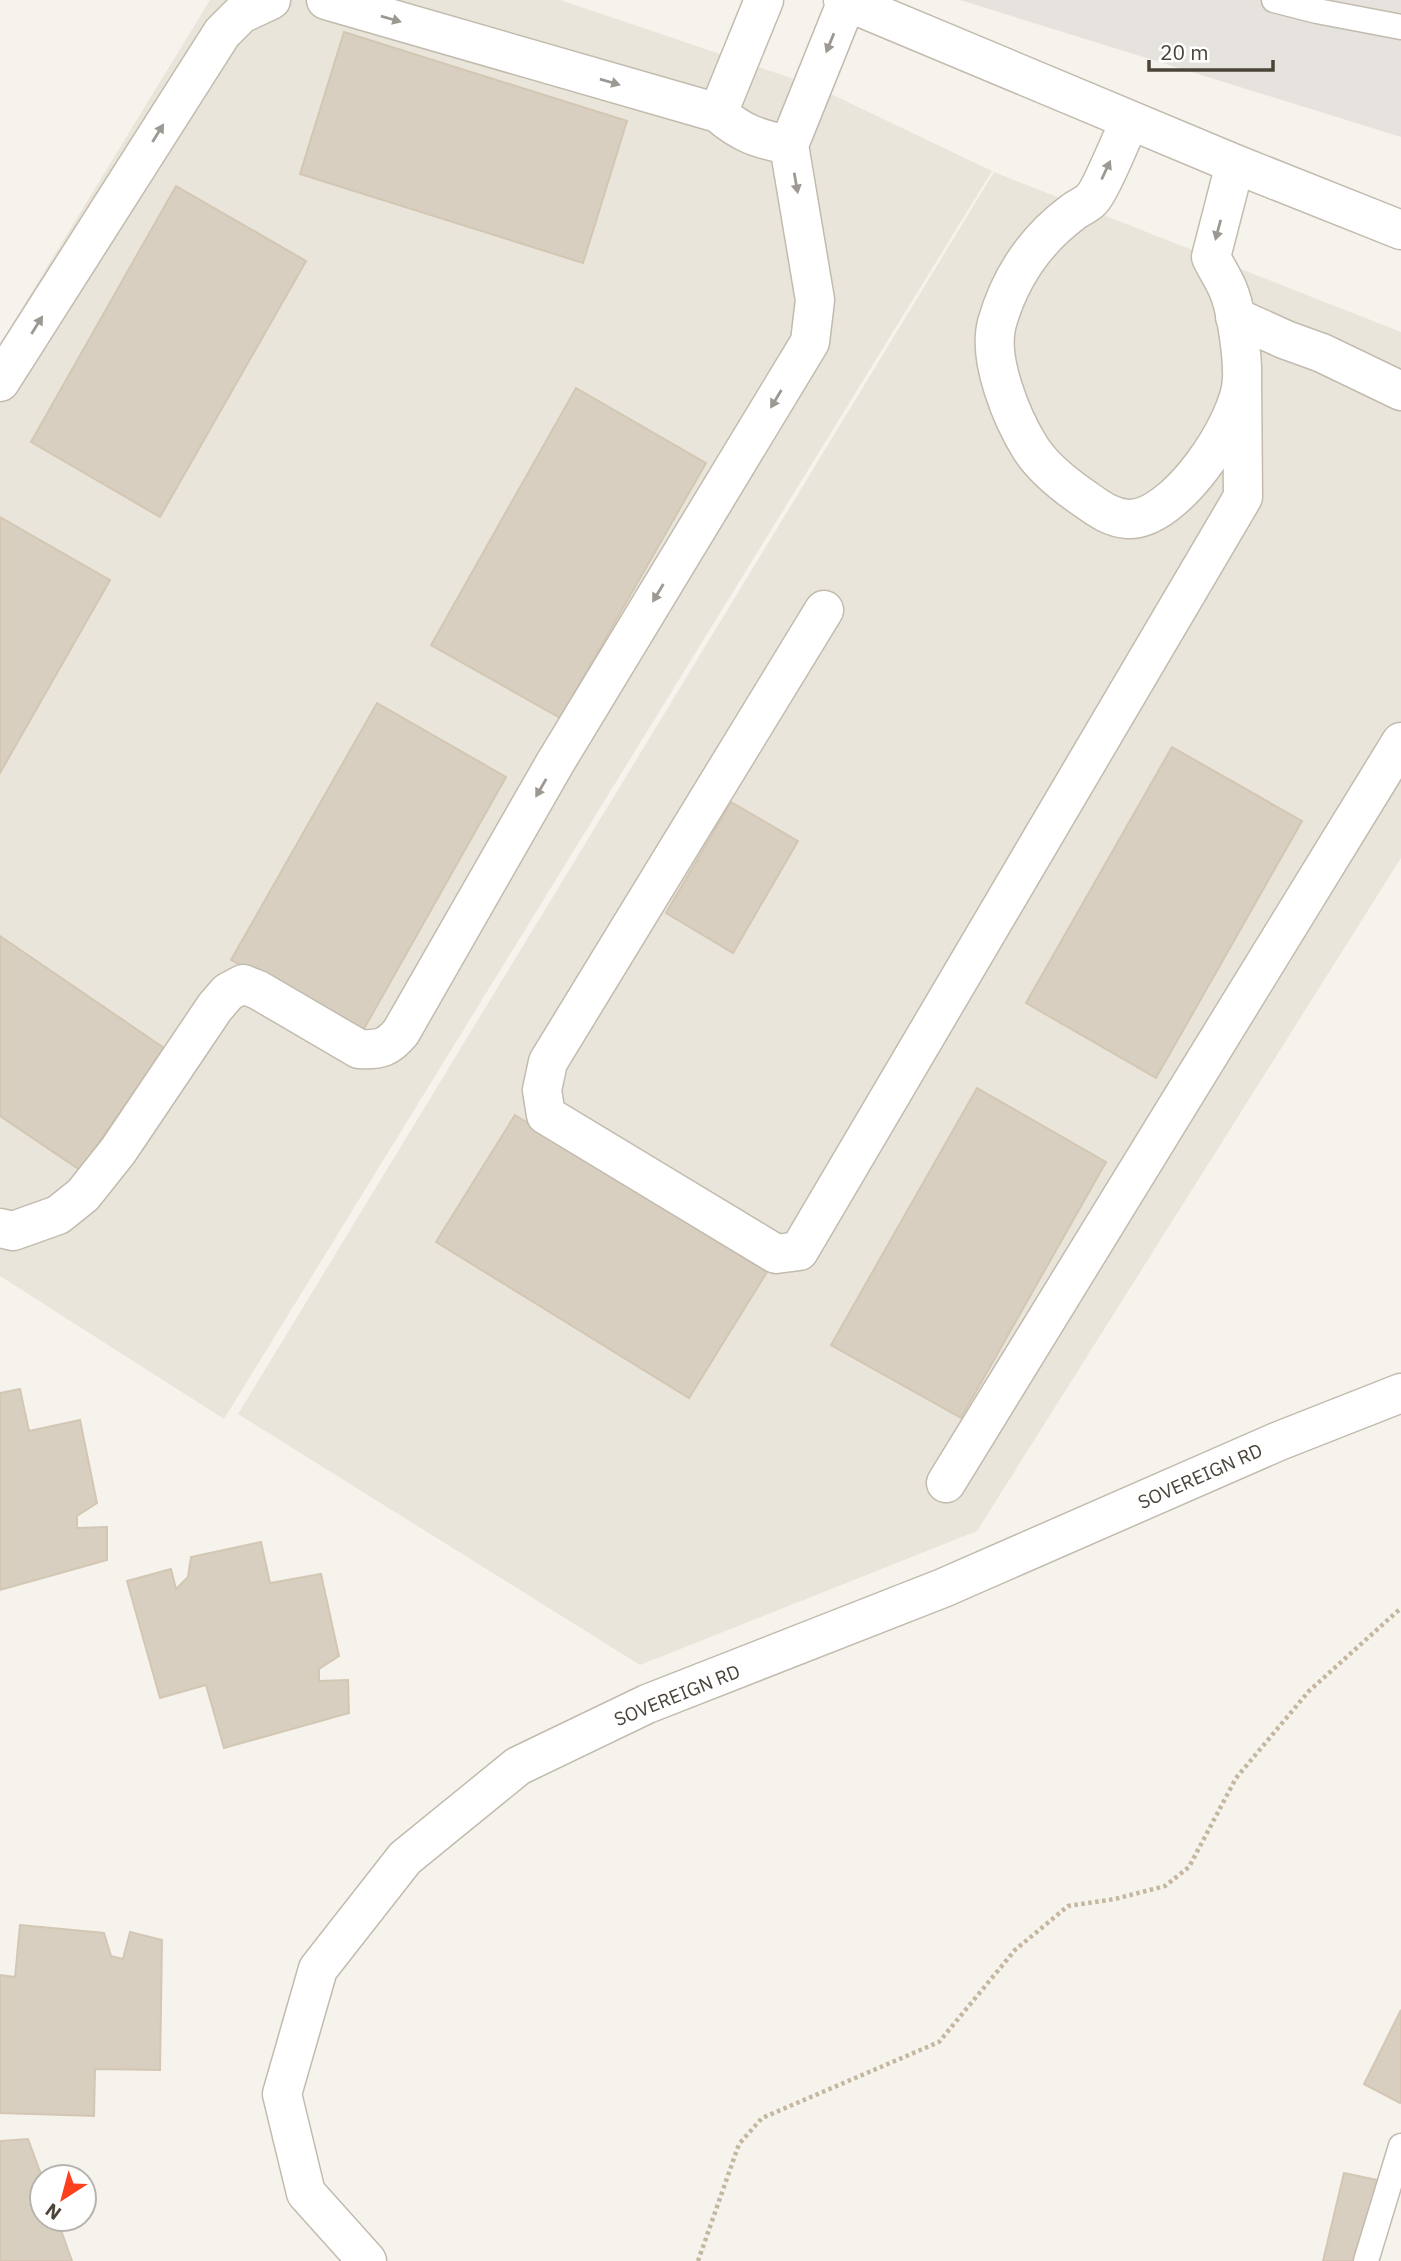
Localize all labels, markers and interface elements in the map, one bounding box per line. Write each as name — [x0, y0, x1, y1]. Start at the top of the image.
one-way arrow — [381, 14, 403, 25]
scale bar — [1149, 28, 1273, 72]
one-way arrow — [824, 33, 835, 54]
text: 20 m — [1160, 38, 1209, 66]
one-way arrow — [599, 77, 621, 88]
one-way arrow — [152, 123, 165, 142]
one-way arrow — [1100, 160, 1112, 180]
one-way arrow — [790, 172, 801, 194]
one-way arrow — [1212, 219, 1223, 241]
one-way arrow — [30, 315, 43, 334]
one-way arrow — [770, 389, 782, 408]
one-way arrow — [652, 583, 665, 603]
one-way arrow — [534, 778, 547, 797]
street label: SOVEREIGN RD — [1134, 1438, 1266, 1514]
street label: SOVEREIGN RD — [610, 1659, 744, 1731]
north arrow — [28, 2163, 98, 2233]
text: N — [40, 2198, 66, 2226]

